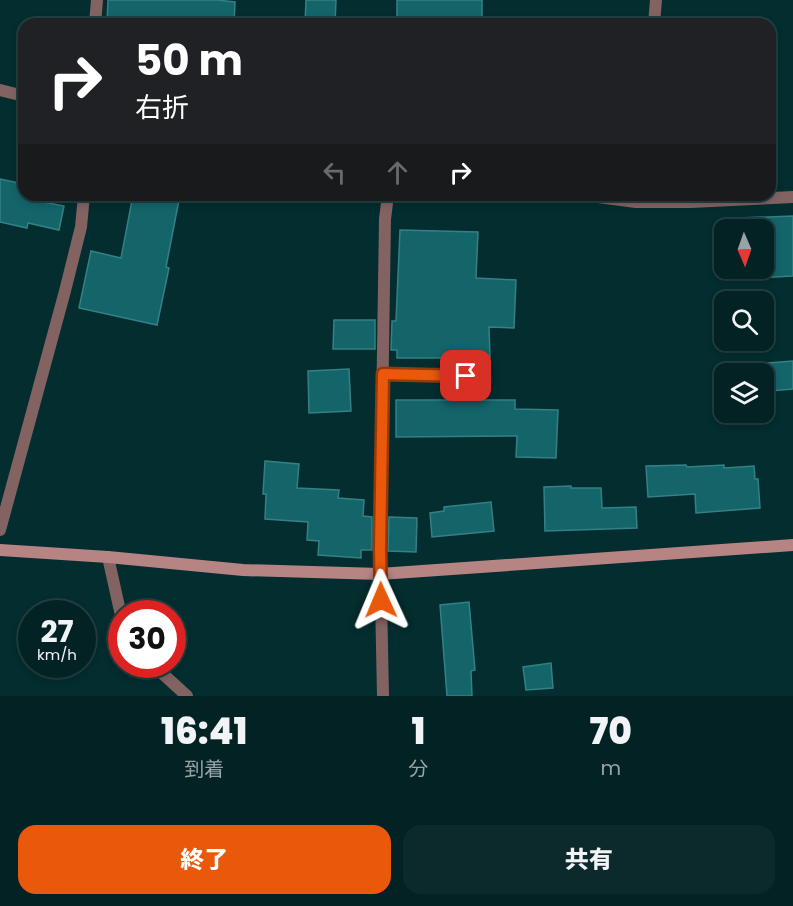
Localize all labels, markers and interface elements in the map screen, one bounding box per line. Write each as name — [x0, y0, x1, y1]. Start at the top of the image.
text: 50 m — [135, 31, 243, 90]
icon: right — [36, 42, 114, 120]
text: 右折 — [135, 89, 189, 126]
icon: left — [318, 156, 351, 189]
icon: ahead — [381, 156, 414, 189]
icon: right — [444, 156, 477, 189]
north arrow — [714, 219, 774, 279]
map controls — [714, 219, 774, 423]
button: search — [714, 291, 774, 351]
pin — [440, 350, 491, 401]
icon: arrive — [449, 359, 482, 392]
button: layers — [714, 363, 774, 423]
position arrow — [349, 568, 413, 632]
speed limit sign: 30 — [108, 600, 186, 678]
text: 27 — [40, 610, 74, 653]
text: km/h — [37, 644, 77, 665]
text: 16:41 — [161, 706, 247, 757]
text: 1 — [412, 706, 425, 757]
text: 70 — [589, 706, 632, 757]
text: m — [600, 754, 621, 782]
text: 到着 — [184, 755, 224, 783]
text: 分 — [408, 755, 428, 783]
button: 終了 — [18, 825, 391, 894]
button: 共有 — [403, 825, 775, 894]

